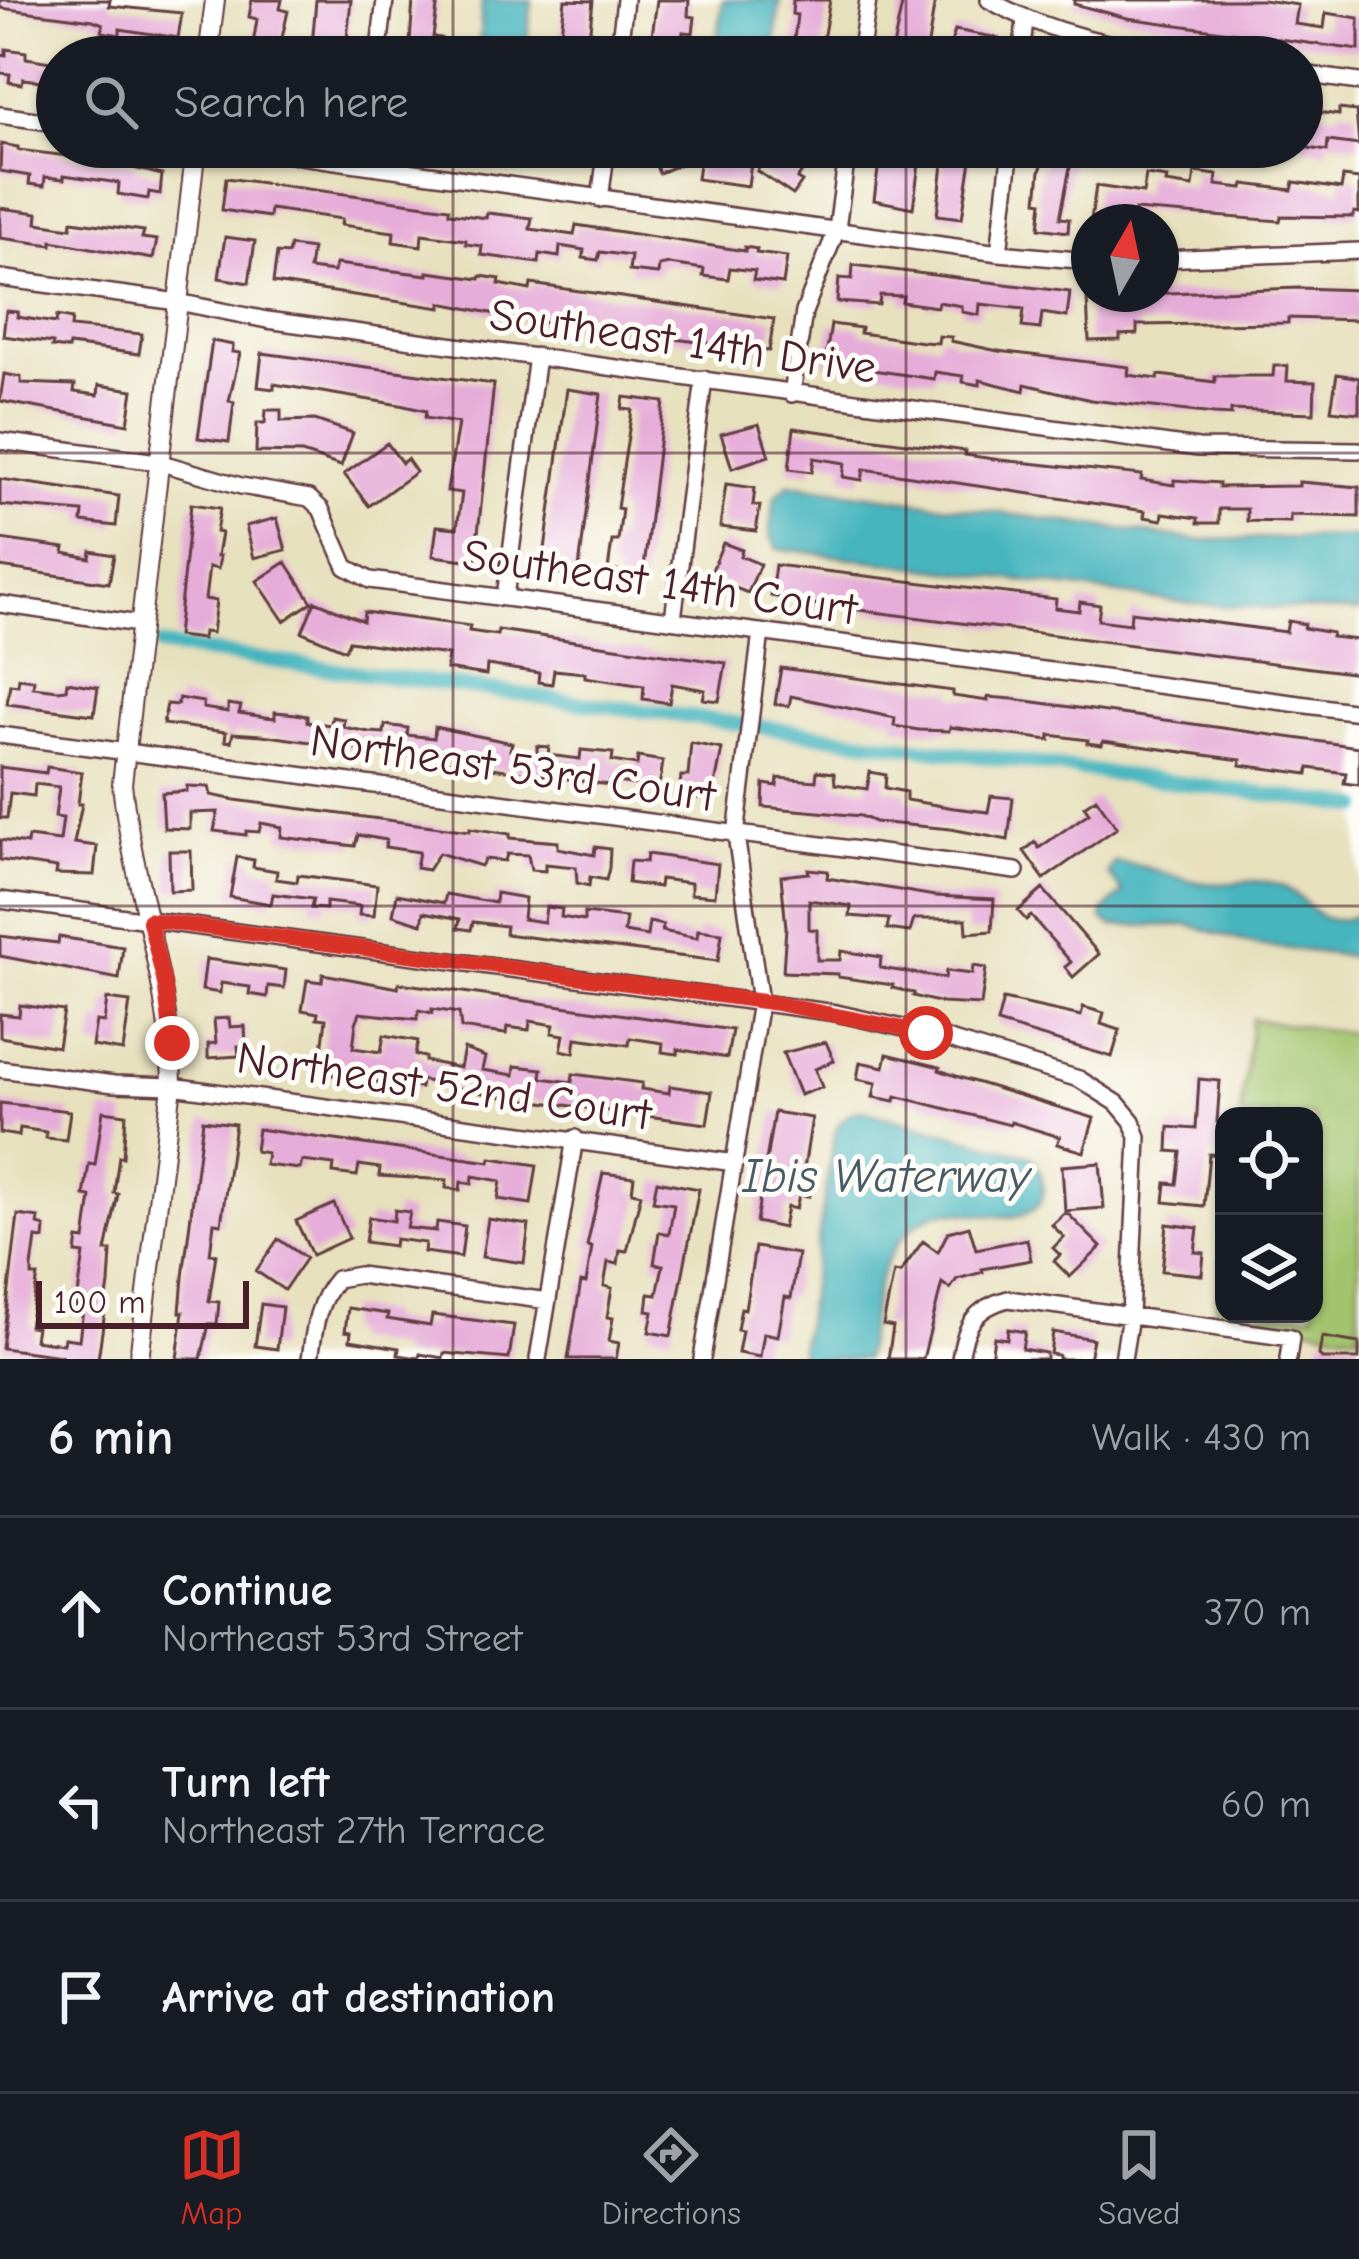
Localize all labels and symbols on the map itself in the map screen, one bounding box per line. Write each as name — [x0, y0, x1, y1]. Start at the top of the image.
north arrow — [1071, 204, 1179, 312]
street label: Southeast 14th Drive — [487, 288, 879, 394]
street label: Southeast 14th Court — [459, 529, 862, 636]
street label: Northeast 53rd Court — [307, 714, 720, 822]
route start — [899, 1006, 953, 1060]
route end — [145, 1016, 199, 1070]
street label: Northeast 52nd Court — [234, 1031, 655, 1141]
water label: Ibis Waterway — [741, 1149, 1032, 1204]
scale bar — [36, 1275, 249, 1328]

